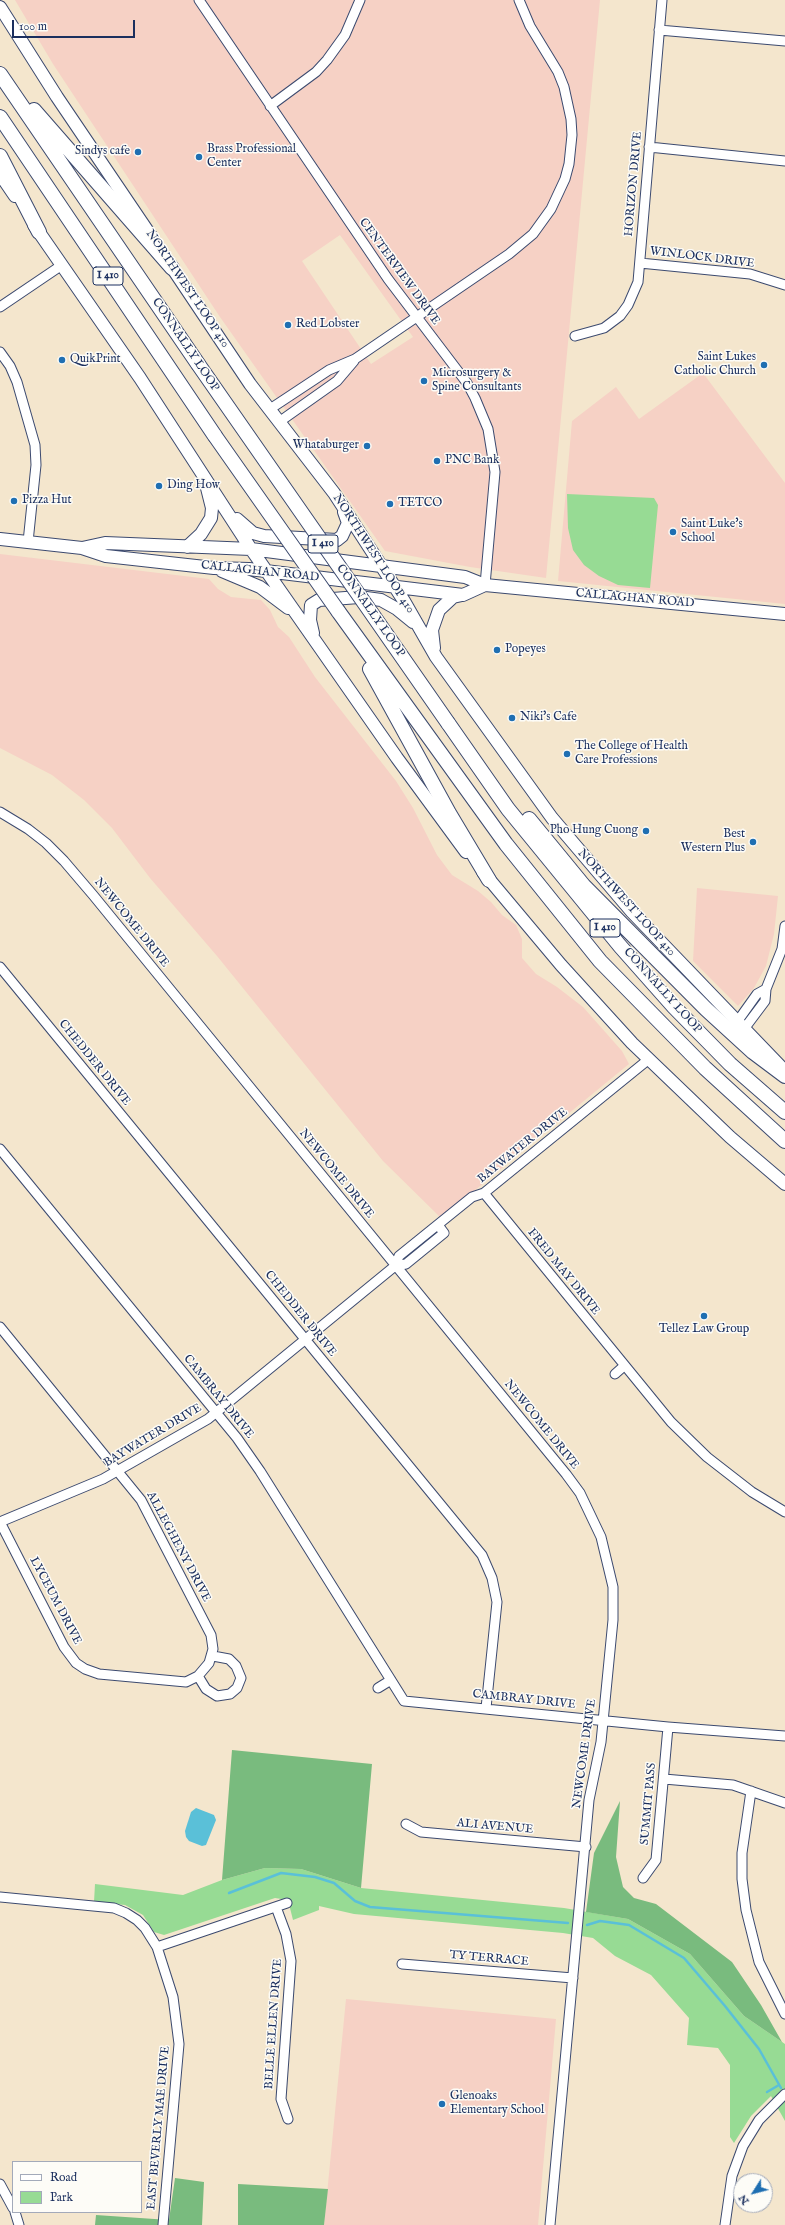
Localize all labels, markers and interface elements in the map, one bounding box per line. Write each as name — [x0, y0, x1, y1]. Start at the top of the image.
scale bar — [14, 12, 137, 38]
text: 100 m — [19, 19, 47, 34]
street label: HORIZON DRIVE — [622, 131, 646, 237]
place label: Brass Professional Center — [207, 143, 296, 171]
place label: Sindys cafe — [75, 145, 130, 159]
marker: Sindys cafe — [133, 147, 143, 157]
marker: Brass Professional Center — [194, 152, 204, 162]
street label: CENTERVIEW DRIVE — [356, 216, 442, 328]
street label: NORTHWEST LOOP 410 — [142, 227, 232, 351]
street label: WINLOCK DRIVE — [649, 244, 755, 272]
road number: I 410 — [93, 267, 123, 285]
street label: CONNALLY LOOP — [148, 295, 222, 395]
place label: Red Lobster — [296, 318, 359, 332]
marker: Red Lobster — [283, 320, 293, 330]
place label: Saint Lukes Catholic Church — [674, 351, 756, 379]
place label: QuikPrint — [70, 353, 121, 367]
marker: QuikPrint — [57, 355, 67, 365]
marker: Saint Lukes Catholic Church — [759, 360, 769, 370]
place label: Microsurgery & Spine Consultants — [432, 367, 521, 395]
marker: Microsurgery & Spine Consultants — [419, 376, 429, 386]
place label: Whataburger — [293, 439, 359, 453]
marker: Whataburger — [362, 441, 372, 451]
place label: PNC Bank — [445, 454, 499, 468]
marker: PNC Bank — [432, 456, 442, 466]
place label: Ding How — [167, 479, 220, 493]
marker: Ding How — [154, 481, 164, 491]
street label: NORTHWEST LOOP 410 — [329, 492, 417, 616]
place label: Pizza Hut — [22, 494, 72, 508]
marker: Pizza Hut — [9, 496, 19, 506]
place label: TETCO — [398, 497, 442, 511]
marker: TETCO — [385, 499, 395, 509]
place label: Saint Luke's School — [681, 518, 743, 546]
marker: Saint Luke's School — [668, 527, 678, 537]
road number: I 410 — [308, 535, 338, 553]
street label: CALLAGHAN ROAD — [200, 559, 320, 585]
street label: CONNALLY LOOP — [333, 562, 407, 660]
street label: CALLAGHAN ROAD — [575, 587, 695, 611]
place label: Popeyes — [505, 643, 546, 657]
marker: Popeyes — [492, 645, 502, 655]
place label: Niki's Cafe — [520, 711, 577, 725]
marker: Niki's Cafe — [507, 713, 517, 723]
place label: The College of Health Care Professions — [575, 740, 688, 768]
marker: The College of Health Care Professions — [562, 749, 572, 759]
place label: Pho Hung Cuong — [550, 824, 638, 838]
marker: Pho Hung Cuong — [641, 826, 651, 836]
place label: Best Western Plus — [681, 828, 745, 856]
marker: Best Western Plus — [748, 837, 758, 847]
street label: NORTHWEST LOOP 410 — [574, 846, 678, 960]
street label: NEWCOME DRIVE — [91, 876, 171, 970]
road number: I 410 — [590, 919, 620, 937]
street label: CONNALLY LOOP — [620, 945, 704, 1037]
street label: CHEDDER DRIVE — [55, 1017, 133, 1109]
street label: BAYWATER DRIVE — [475, 1105, 571, 1187]
street label: NEWCOME DRIVE — [296, 1127, 376, 1221]
street label: FRED MAY DRIVE — [524, 1226, 602, 1318]
street label: CHEDDER DRIVE — [261, 1268, 339, 1360]
marker: Tellez Law Group — [699, 1311, 709, 1321]
place label: Tellez Law Group — [659, 1323, 749, 1337]
street label: CAMBRAY DRIVE — [180, 1352, 256, 1442]
street label: NEWCOME DRIVE — [501, 1378, 581, 1472]
street label: BAYWATER DRIVE — [102, 1401, 204, 1471]
street label: ALLEGHENY DRIVE — [143, 1489, 213, 1605]
street label: LYCEUM DRIVE — [26, 1555, 84, 1647]
street label: CAMBRAY DRIVE — [472, 1687, 576, 1713]
street label: NEWCOME DRIVE — [570, 1698, 600, 1810]
street label: SUMMIT PASS — [638, 1762, 660, 1846]
street label: ALI AVENUE — [456, 1816, 534, 1838]
street label: TY TERRACE — [449, 1948, 529, 1970]
street label: BELLE ELLEN DRIVE — [262, 1958, 286, 2090]
street label: EAST BEVERLY MAE DRIVE — [145, 2045, 173, 2211]
place label: Glenoaks Elementary School — [450, 2090, 544, 2118]
marker: Glenoaks Elementary School — [437, 2099, 447, 2109]
legend — [12, 2161, 142, 2213]
text: Road — [50, 2170, 77, 2185]
north arrow — [733, 2173, 773, 2213]
text: Park — [50, 2190, 73, 2205]
text: N — [736, 2191, 753, 2207]

